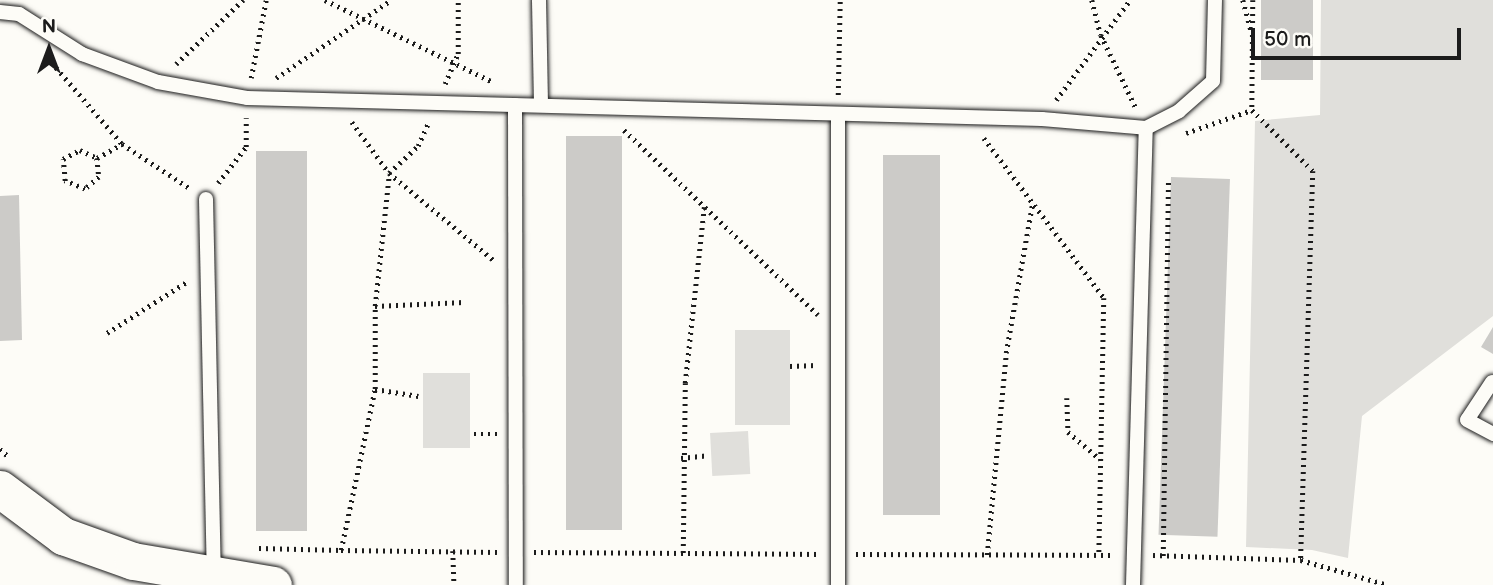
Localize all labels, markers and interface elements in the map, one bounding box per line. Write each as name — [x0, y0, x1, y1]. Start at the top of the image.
north arrow — [14, 14, 84, 84]
scale bar — [1255, 14, 1465, 58]
text: N — [42, 16, 56, 39]
text: 50 m — [1264, 27, 1311, 52]

